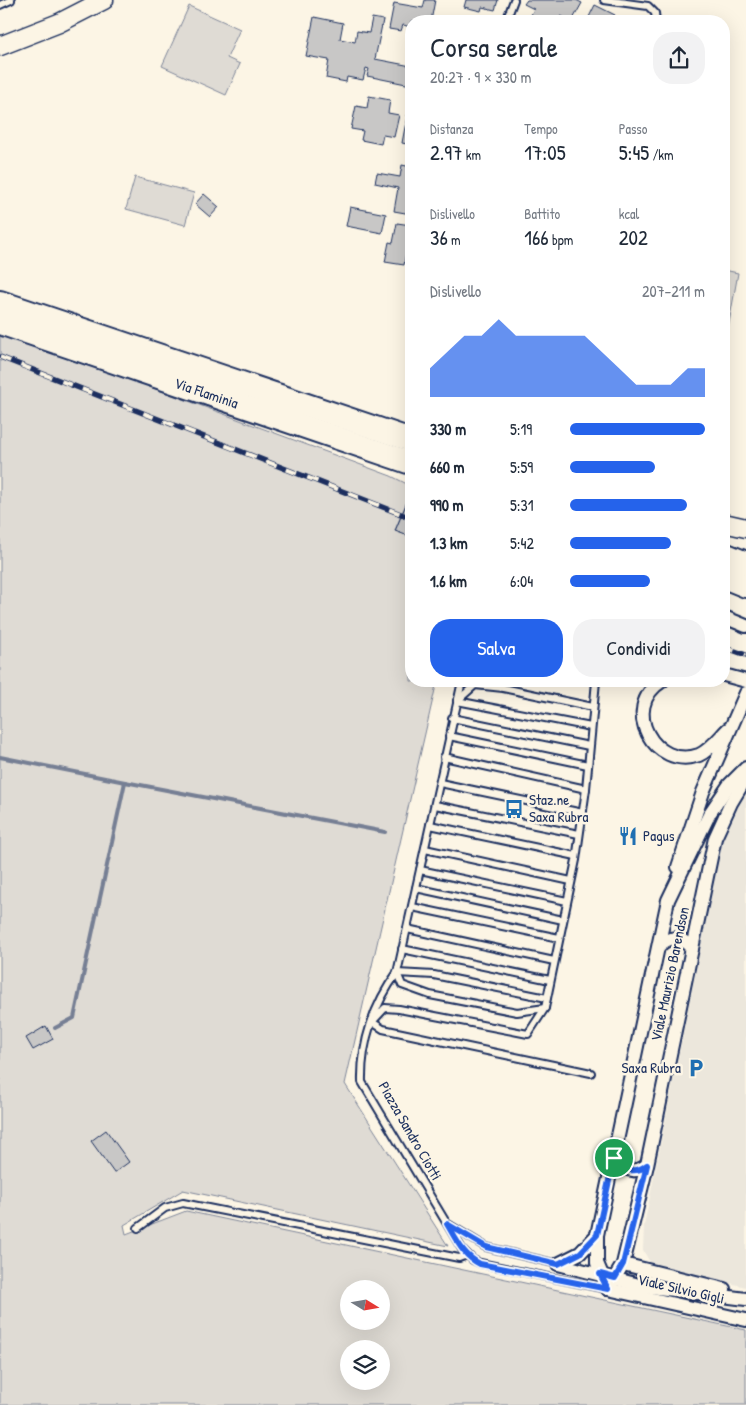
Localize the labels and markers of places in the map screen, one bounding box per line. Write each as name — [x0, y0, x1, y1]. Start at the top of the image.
place label: Staz.ne Saxa Rubra — [529, 789, 589, 827]
bus stop icon: Staz.ne Saxa Rubra — [503, 798, 525, 820]
restaurant icon: Pagus — [617, 825, 639, 847]
place label: Pagus — [643, 825, 675, 846]
place label: Saxa Rubra — [622, 1057, 681, 1078]
parking icon: Saxa Rubra — [685, 1057, 707, 1079]
pin — [593, 1137, 635, 1179]

